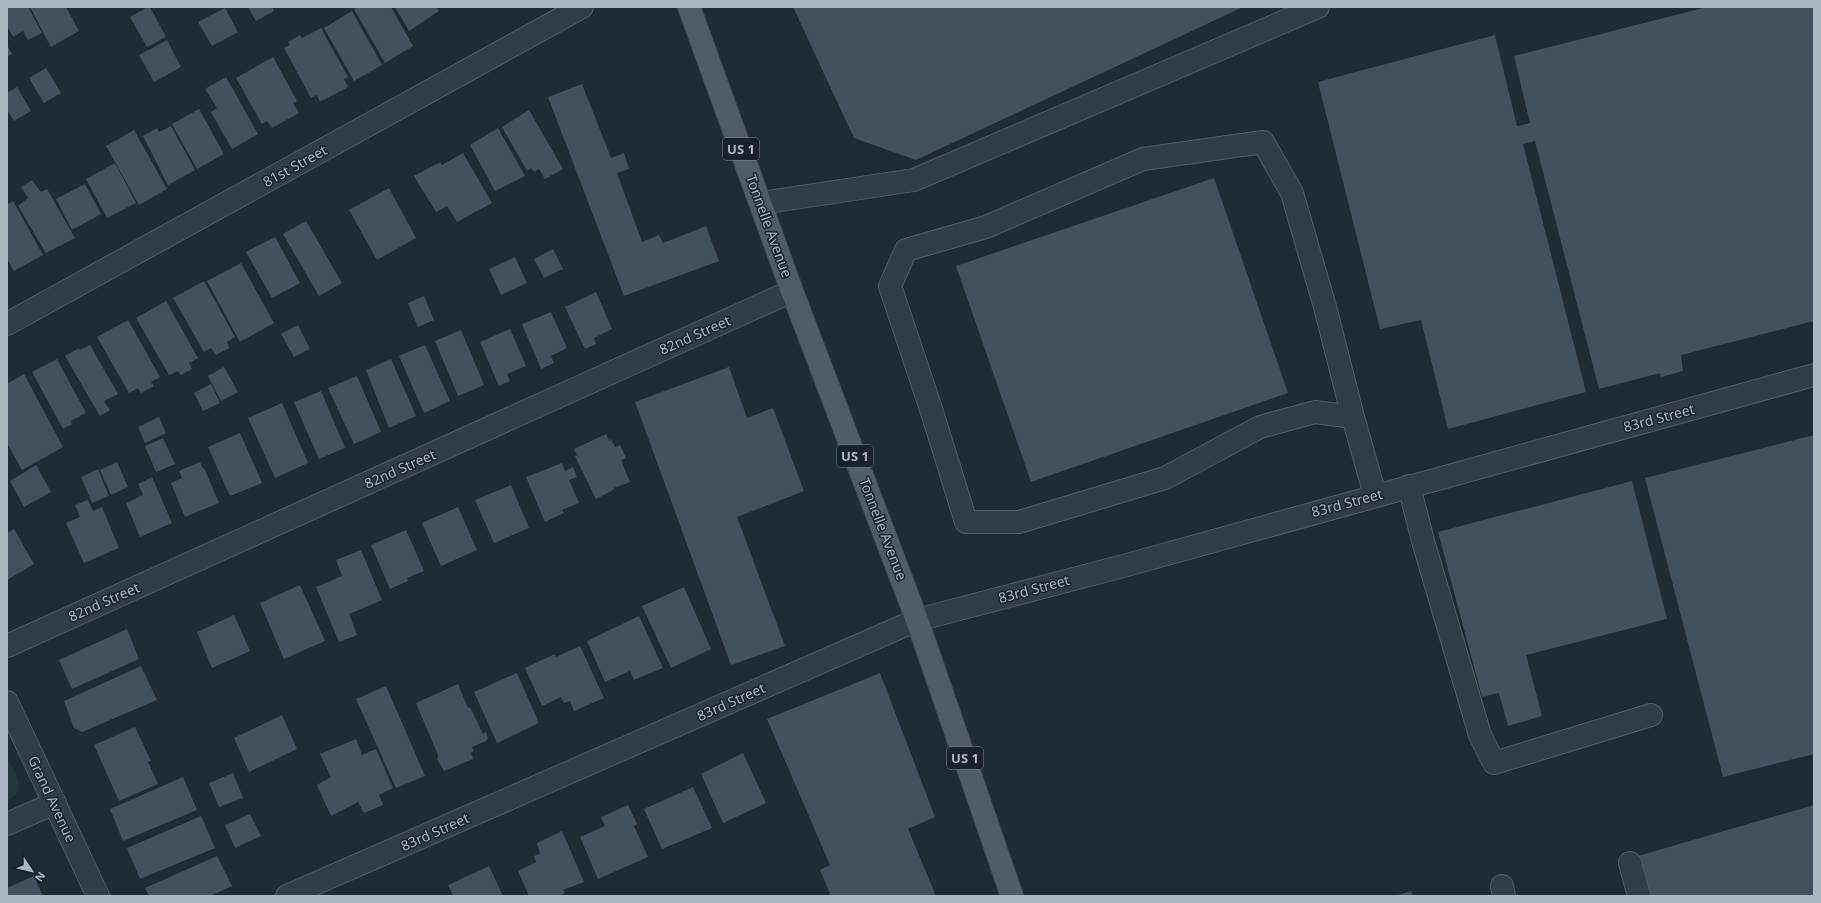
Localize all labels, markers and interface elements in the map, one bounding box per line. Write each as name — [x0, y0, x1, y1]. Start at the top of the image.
road number: US 1 — [723, 138, 759, 160]
street label: 81st Street — [259, 140, 330, 191]
street label: Tonnelle Avenue — [742, 172, 797, 280]
street label: 82nd Street — [656, 310, 733, 359]
street label: 83rd Street — [1621, 399, 1697, 436]
street label: 82nd Street — [361, 444, 438, 493]
road number: US 1 — [837, 445, 873, 467]
street label: Tonnelle Avenue — [855, 475, 912, 583]
street label: 83rd Street — [1309, 484, 1385, 521]
street label: 83rd Street — [996, 570, 1072, 607]
street label: 82nd Street — [65, 577, 142, 626]
street label: 83rd Street — [694, 678, 768, 725]
road number: US 1 — [947, 747, 983, 769]
street label: Grand Avenue — [24, 752, 81, 845]
street label: 83rd Street — [398, 808, 472, 855]
north arrow — [12, 851, 52, 891]
text: N — [32, 869, 49, 885]

